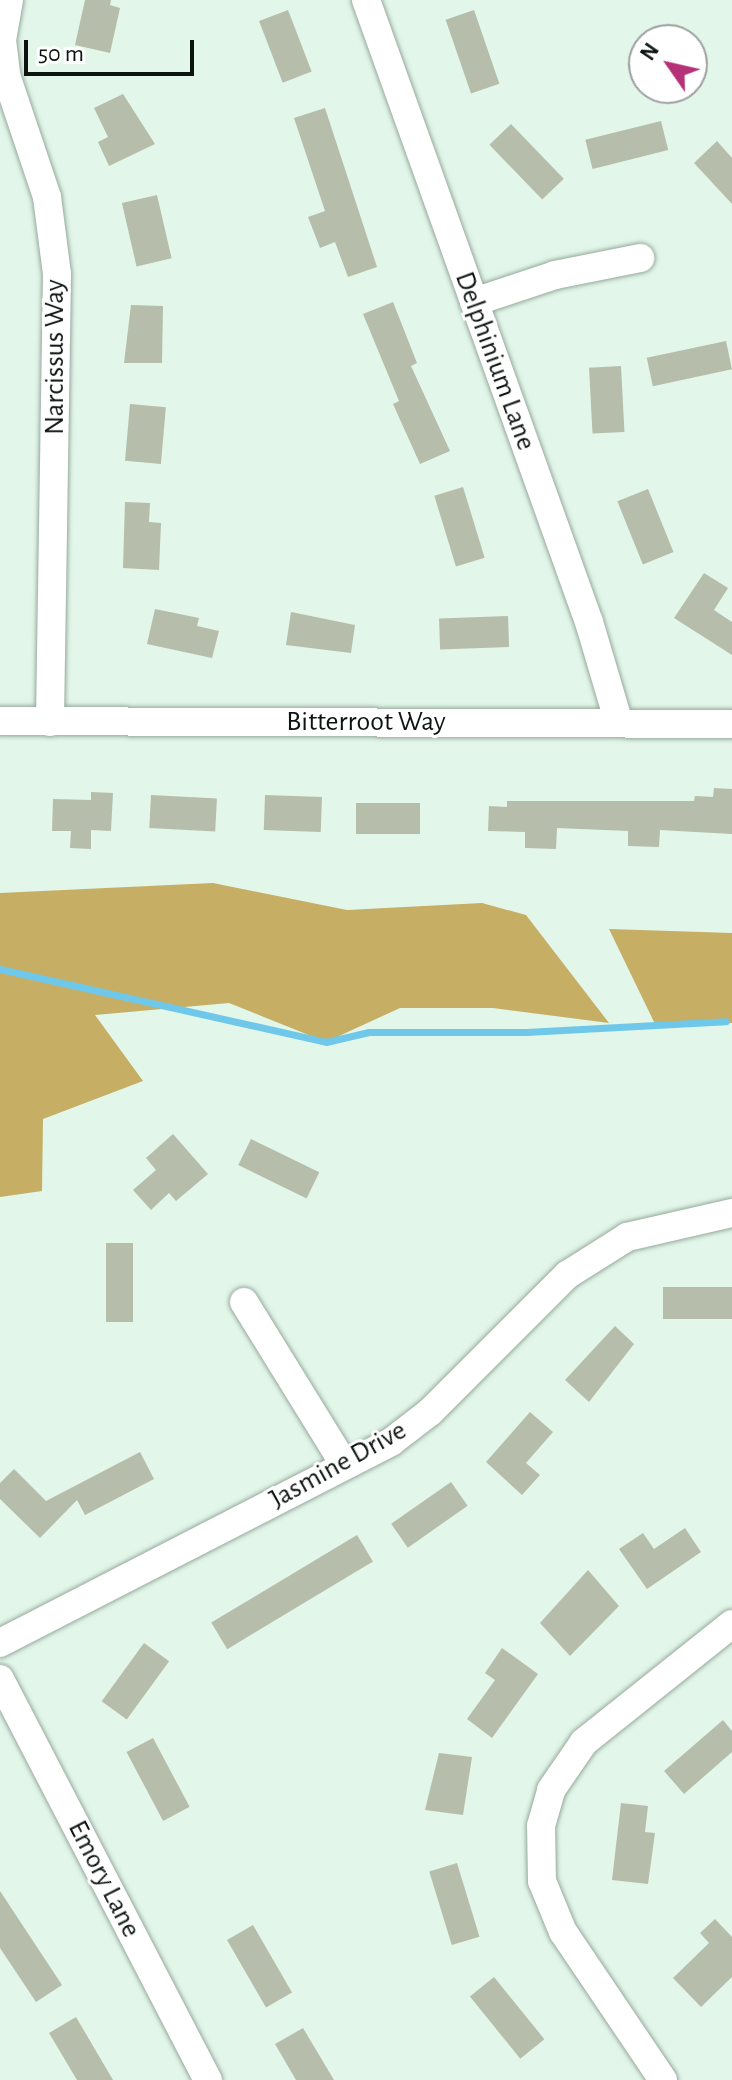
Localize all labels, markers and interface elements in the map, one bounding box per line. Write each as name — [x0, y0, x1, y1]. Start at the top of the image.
scale bar — [28, 24, 198, 74]
north arrow — [628, 24, 708, 104]
text: N — [636, 39, 663, 64]
text: 50 m — [38, 42, 84, 66]
street label: Delphinium Lane — [447, 267, 543, 455]
street label: Narcissus Way — [38, 279, 72, 435]
street label: Bitterroot Way — [286, 705, 446, 739]
street label: Jasmine Drive — [264, 1414, 412, 1516]
street label: Emory Lane — [60, 1815, 148, 1943]

